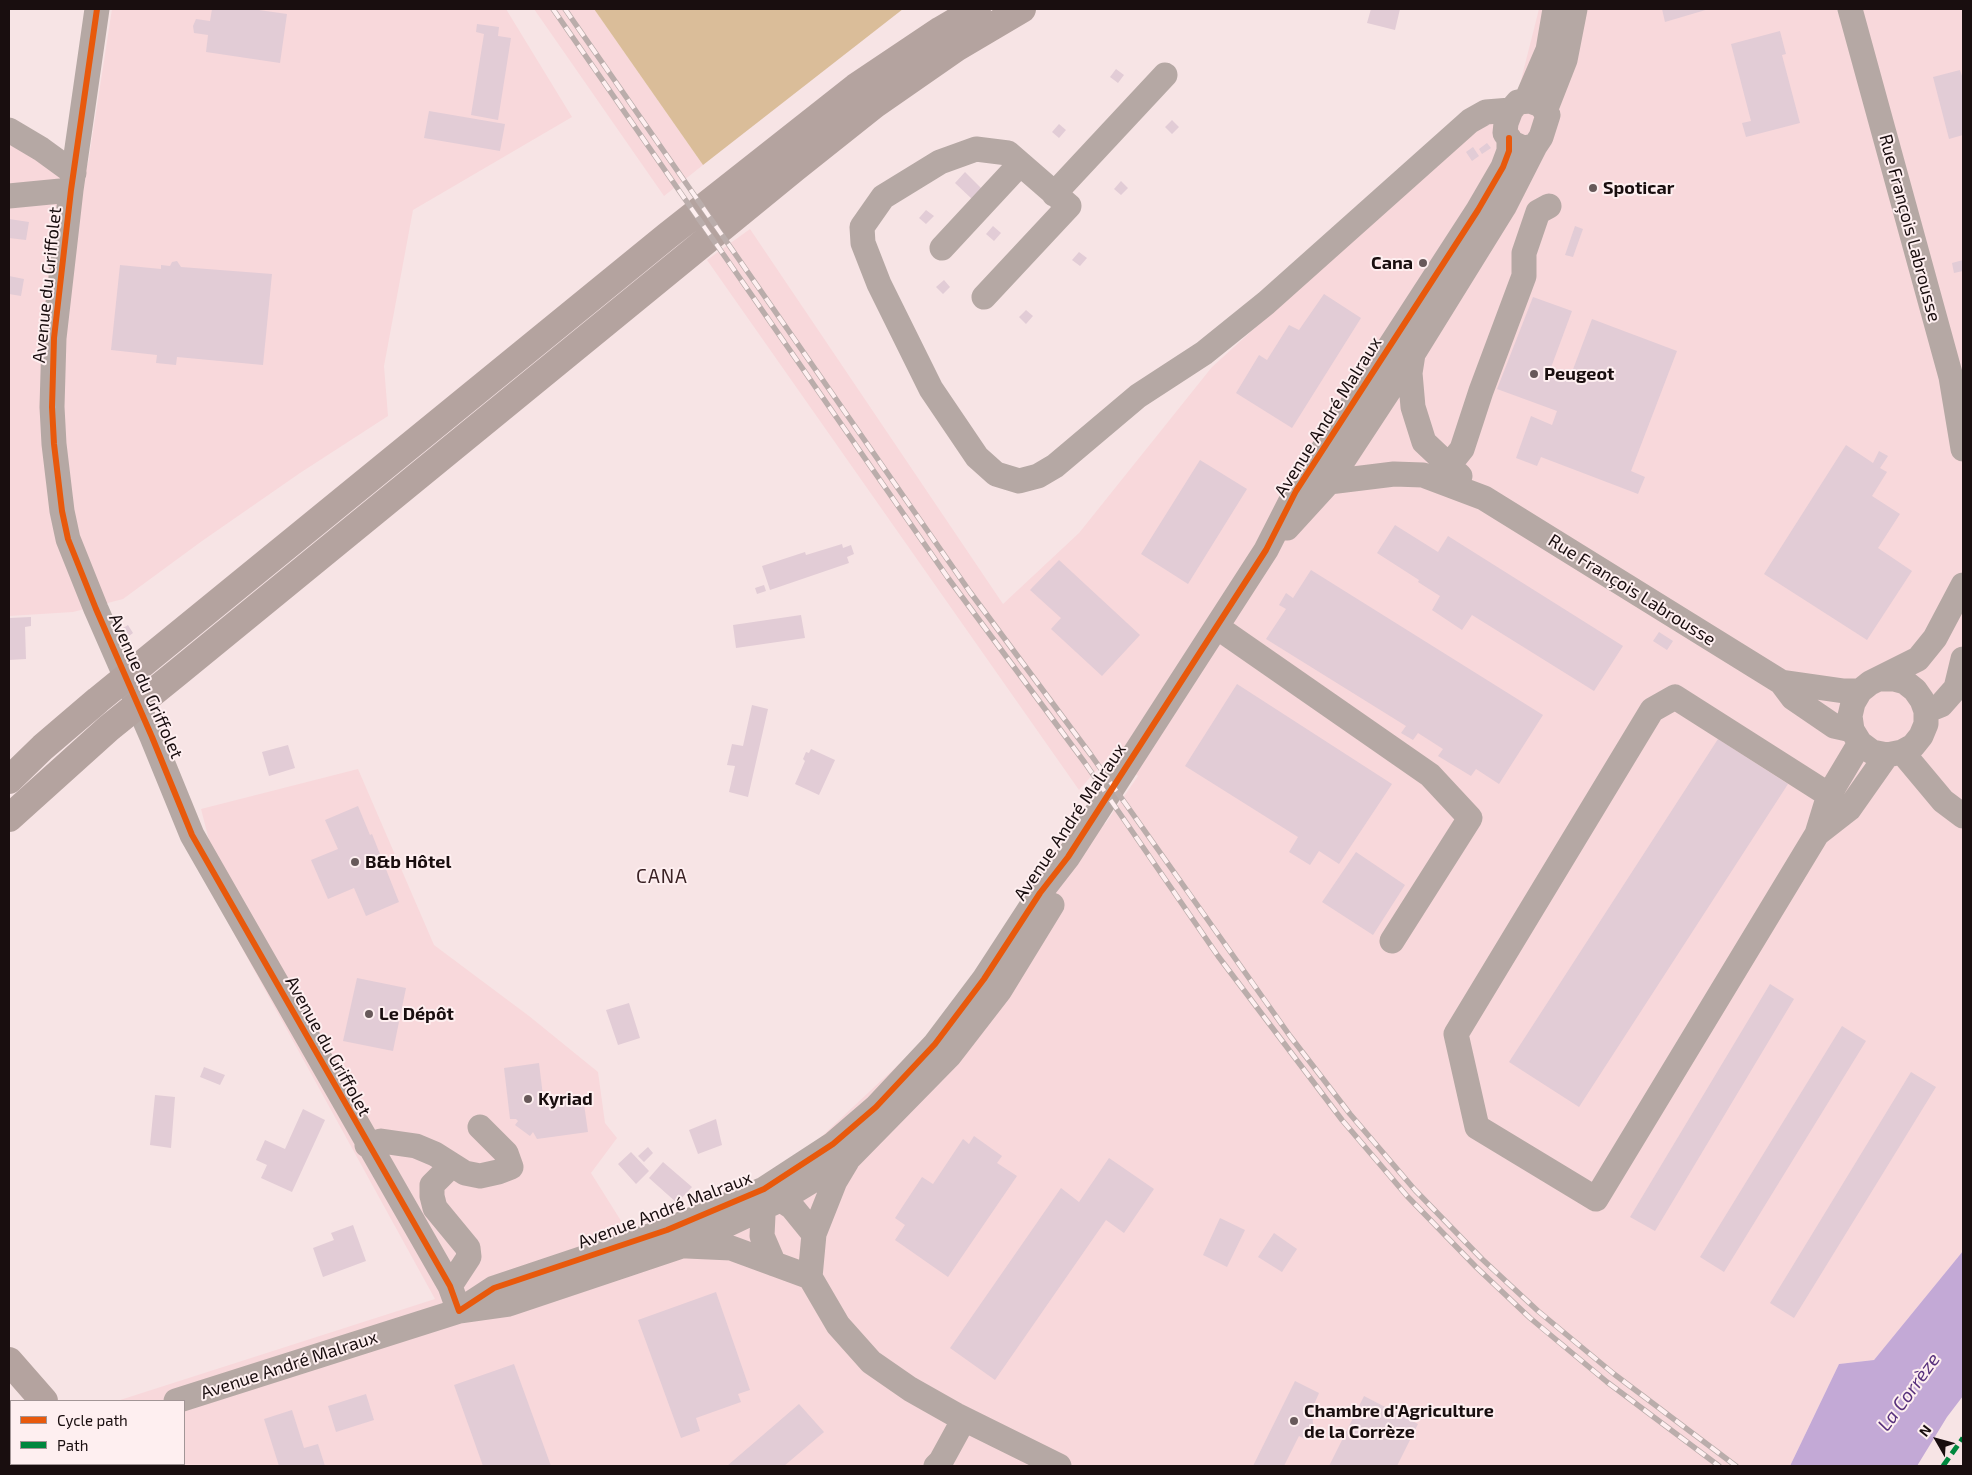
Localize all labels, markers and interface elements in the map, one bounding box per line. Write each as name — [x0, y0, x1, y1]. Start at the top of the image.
street label: Rue François Labrousse — [1875, 132, 1945, 324]
place label: Spoticar — [1603, 177, 1674, 199]
marker: Spoticar — [1587, 182, 1599, 194]
street label: Avenue du Griffolet — [28, 206, 66, 364]
place label: Cana — [1371, 252, 1413, 274]
marker: Cana — [1417, 257, 1429, 269]
street label: Avenue André Malraux — [1270, 333, 1386, 501]
place label: Peugeot — [1544, 363, 1614, 385]
marker: Peugeot — [1528, 368, 1540, 380]
street label: Rue François Labrousse — [1544, 530, 1720, 650]
street label: Avenue du Griffolet — [104, 610, 188, 762]
street label: Avenue André Malraux — [1009, 739, 1131, 905]
place label: B&b Hôtel — [365, 851, 451, 873]
marker: B&b Hôtel — [349, 856, 361, 868]
district label: CANA — [636, 866, 688, 888]
street label: Avenue du Griffolet — [281, 972, 375, 1120]
place label: Le Dépôt — [379, 1003, 454, 1025]
marker: Le Dépôt — [363, 1008, 375, 1020]
place label: Kyriad — [538, 1088, 593, 1110]
marker: Kyriad — [522, 1093, 534, 1105]
street label: Avenue André Malraux — [575, 1167, 755, 1253]
street label: Avenue André Malraux — [198, 1326, 380, 1404]
water label: La Corrèze — [1873, 1348, 1945, 1436]
legend — [10, 1400, 185, 1465]
place label: Chambre d'Agriculture de la Corrèze — [1304, 1400, 1494, 1442]
text: Cycle path — [57, 1411, 128, 1429]
marker: Chambre d'Agriculture de la Corrèze — [1288, 1415, 1300, 1427]
north arrow — [1912, 1415, 1962, 1465]
text: N — [1915, 1421, 1935, 1440]
text: Path — [57, 1436, 88, 1454]

